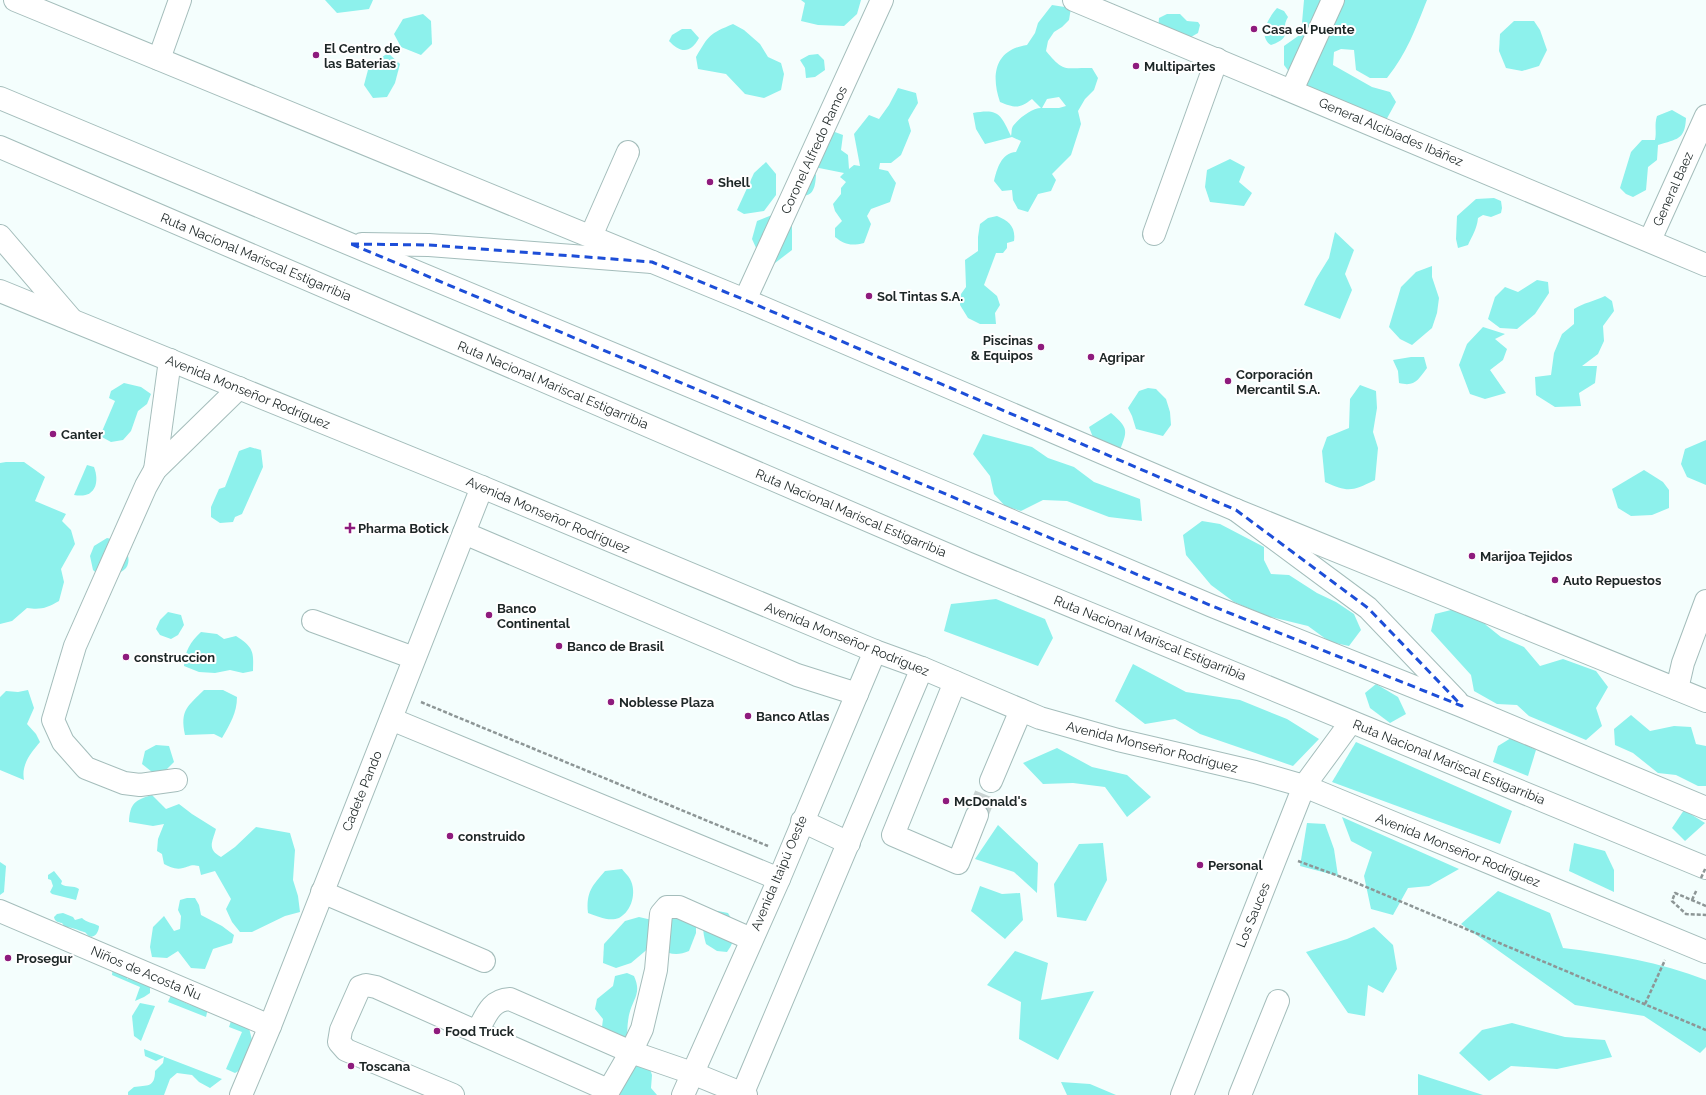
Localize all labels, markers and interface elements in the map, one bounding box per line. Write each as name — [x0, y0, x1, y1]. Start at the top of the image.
place label: Casa el Puente — [1262, 22, 1355, 37]
marker: Casa el Puente — [1249, 24, 1259, 34]
place label: El Centro de las Baterias — [324, 41, 401, 71]
marker: El Centro de las Baterias — [311, 50, 321, 60]
place label: Multipartes — [1144, 59, 1216, 74]
marker: Multipartes — [1131, 61, 1141, 71]
street label: Coronel Alfredo Ramos — [778, 84, 850, 216]
street label: General Alcibíades Ibáñez — [1317, 95, 1465, 169]
street label: General Baez — [1650, 149, 1696, 229]
place label: Shell — [718, 175, 751, 190]
marker: Shell — [705, 177, 715, 187]
street label: Ruta Nacional Mariscal Estigarribia — [158, 210, 354, 304]
place label: Sol Tintas S.A. — [877, 289, 963, 304]
marker: Sol Tintas S.A. — [864, 291, 874, 301]
place label: Piscinas & Equipos — [971, 333, 1034, 363]
street label: Ruta Nacional Mariscal Estigarribia — [455, 338, 651, 432]
marker: Piscinas & Equipos — [1036, 342, 1046, 352]
place label: Agripar — [1099, 350, 1145, 365]
street label: Avenida Monseñor Rodríguez — [164, 352, 332, 432]
marker: Agripar — [1086, 352, 1096, 362]
place label: Corporación Mercantil S.A. — [1236, 367, 1320, 397]
marker: Corporación Mercantil S.A. — [1223, 376, 1233, 386]
place label: Canter — [61, 427, 103, 442]
marker: Canter — [48, 429, 58, 439]
street label: Ruta Nacional Mariscal Estigarribia — [753, 466, 949, 560]
street label: Avenida Monseñor Rodríguez — [464, 474, 632, 556]
place label: Pharma Botick — [358, 521, 449, 536]
marker: Pharma Botick — [345, 523, 355, 533]
place label: Marijoa Tejidos — [1480, 549, 1573, 564]
marker: Marijoa Tejidos — [1467, 551, 1477, 561]
place label: Auto Repuestos — [1563, 573, 1662, 588]
marker: Auto Repuestos — [1550, 575, 1560, 585]
street label: Ruta Nacional Mariscal Estigarribia — [1052, 592, 1248, 684]
street label: Avenida Monseñor Rodríguez — [763, 599, 931, 679]
place label: Banco Continental — [497, 601, 571, 631]
marker: Banco Continental — [484, 610, 494, 620]
place label: Banco de Brasil — [567, 639, 665, 654]
marker: Banco de Brasil — [554, 641, 564, 651]
place label: construccion — [134, 650, 215, 665]
marker: construccion — [121, 652, 131, 662]
place label: Noblesse Plaza — [619, 695, 715, 710]
marker: Noblesse Plaza — [606, 697, 616, 707]
place label: Banco Atlas — [756, 709, 830, 724]
marker: Banco Atlas — [743, 711, 753, 721]
street label: Ruta Nacional Mariscal Estigarribia — [1351, 716, 1547, 808]
street label: Avenida Monseñor Rodríguez — [1065, 718, 1239, 776]
street label: Cadete Pando — [339, 748, 385, 833]
place label: McDonald's — [954, 794, 1027, 809]
marker: McDonald's — [941, 796, 951, 806]
street label: Avenida Monseñor Rodríguez — [1374, 810, 1542, 890]
street label: Avenida Itaipú Oeste — [748, 813, 810, 933]
place label: construido — [458, 829, 525, 844]
marker: construido — [445, 831, 455, 841]
place label: Personal — [1208, 858, 1263, 873]
marker: Personal — [1195, 860, 1205, 870]
street label: Los Sauces — [1233, 880, 1273, 950]
street label: Niños de Acosta Ñu — [88, 943, 204, 1003]
place label: Prosegur — [16, 951, 72, 966]
marker: Prosegur — [3, 953, 13, 963]
place label: Food Truck — [445, 1024, 515, 1039]
marker: Food Truck — [432, 1026, 442, 1036]
place label: Toscana — [359, 1059, 411, 1074]
marker: Toscana — [346, 1061, 356, 1071]

